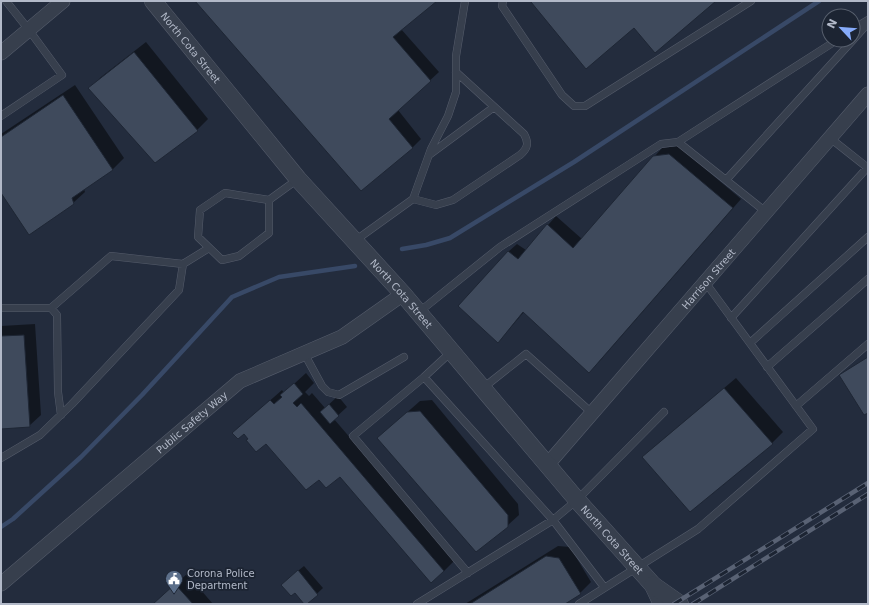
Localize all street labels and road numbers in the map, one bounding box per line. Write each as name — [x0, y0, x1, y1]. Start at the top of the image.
street label: North Cota Street — [159, 10, 223, 85]
street label: Harrison Street — [679, 246, 737, 311]
street label: North Cota Street — [368, 257, 435, 330]
street label: Public Safety Way — [154, 389, 229, 455]
street label: North Cota Street — [579, 503, 646, 576]

